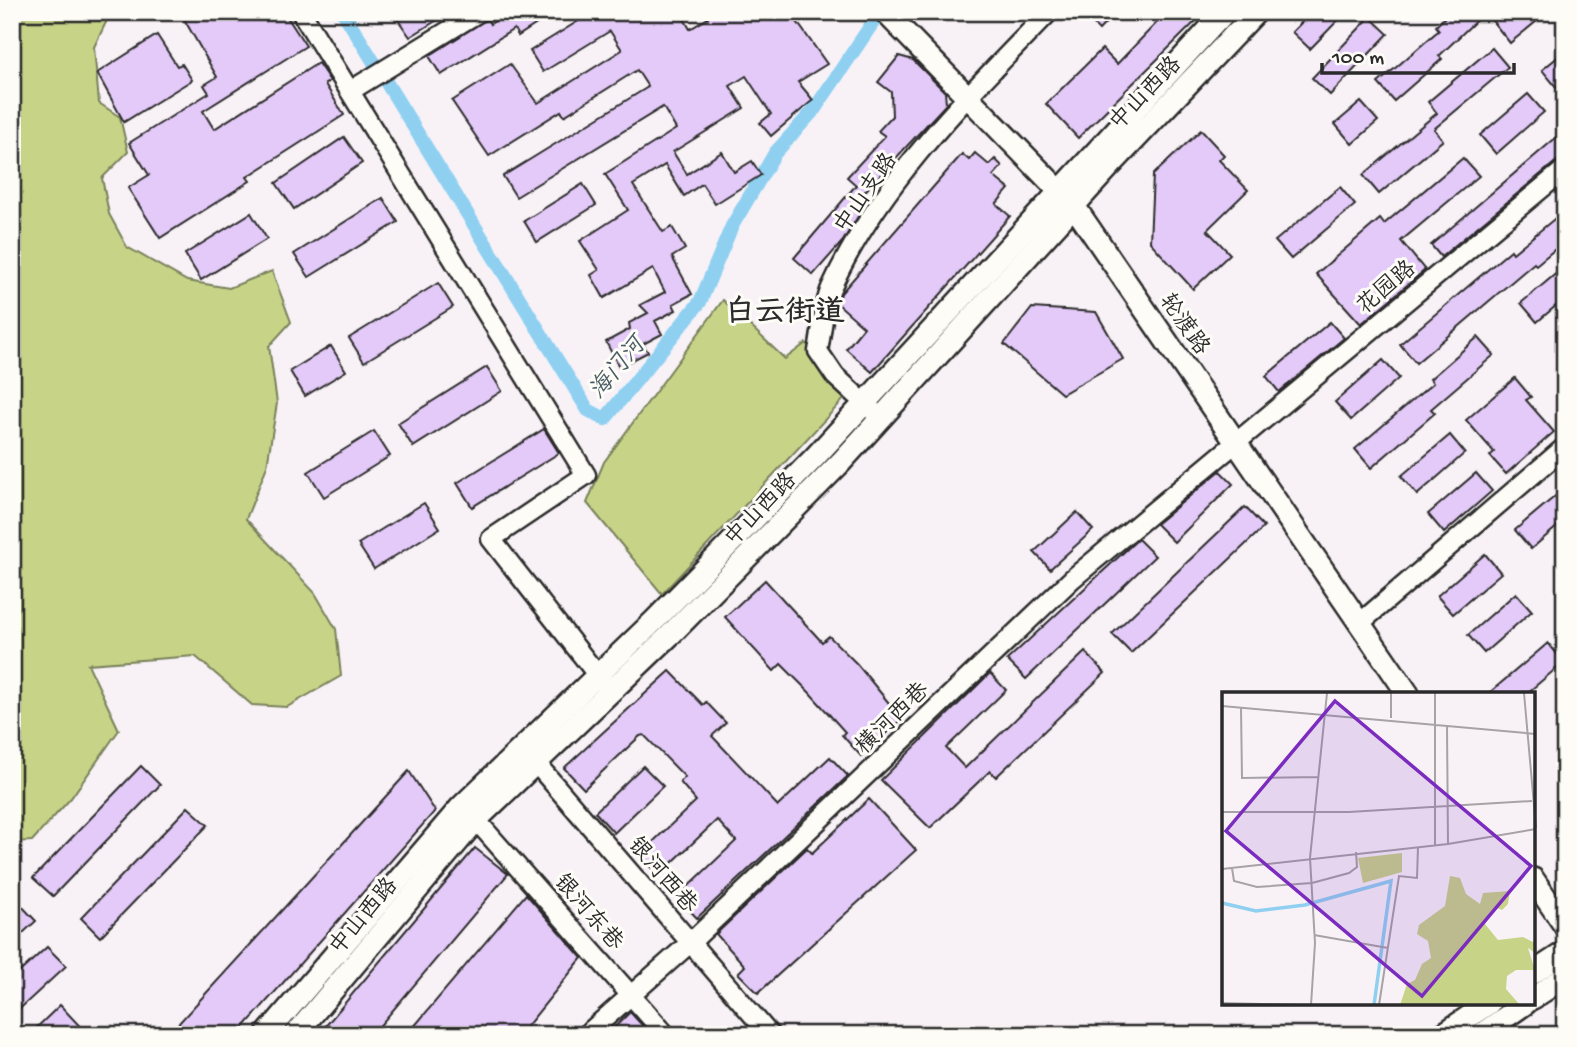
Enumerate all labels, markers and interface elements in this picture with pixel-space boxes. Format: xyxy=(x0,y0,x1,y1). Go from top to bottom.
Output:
scale bar xyxy=(1322,32,1514,76)
text: 100 m xyxy=(1331,47,1384,72)
street label: 中山西路 xyxy=(1104,51,1188,137)
street label: 中山支路 xyxy=(829,148,904,239)
street label: 花园路 xyxy=(1352,255,1422,321)
street label: 轮渡路 xyxy=(1152,288,1216,361)
district label: 白云街道 xyxy=(725,295,845,332)
water label: 海门河 xyxy=(584,329,656,406)
street label: 中山西路 xyxy=(719,467,803,553)
street label: 横河西巷 xyxy=(850,676,937,761)
inset map xyxy=(1222,692,1535,1005)
street label: 银河西巷 xyxy=(621,832,703,921)
street label: 银河东巷 xyxy=(547,869,629,958)
street label: 中山西路 xyxy=(324,873,405,961)

